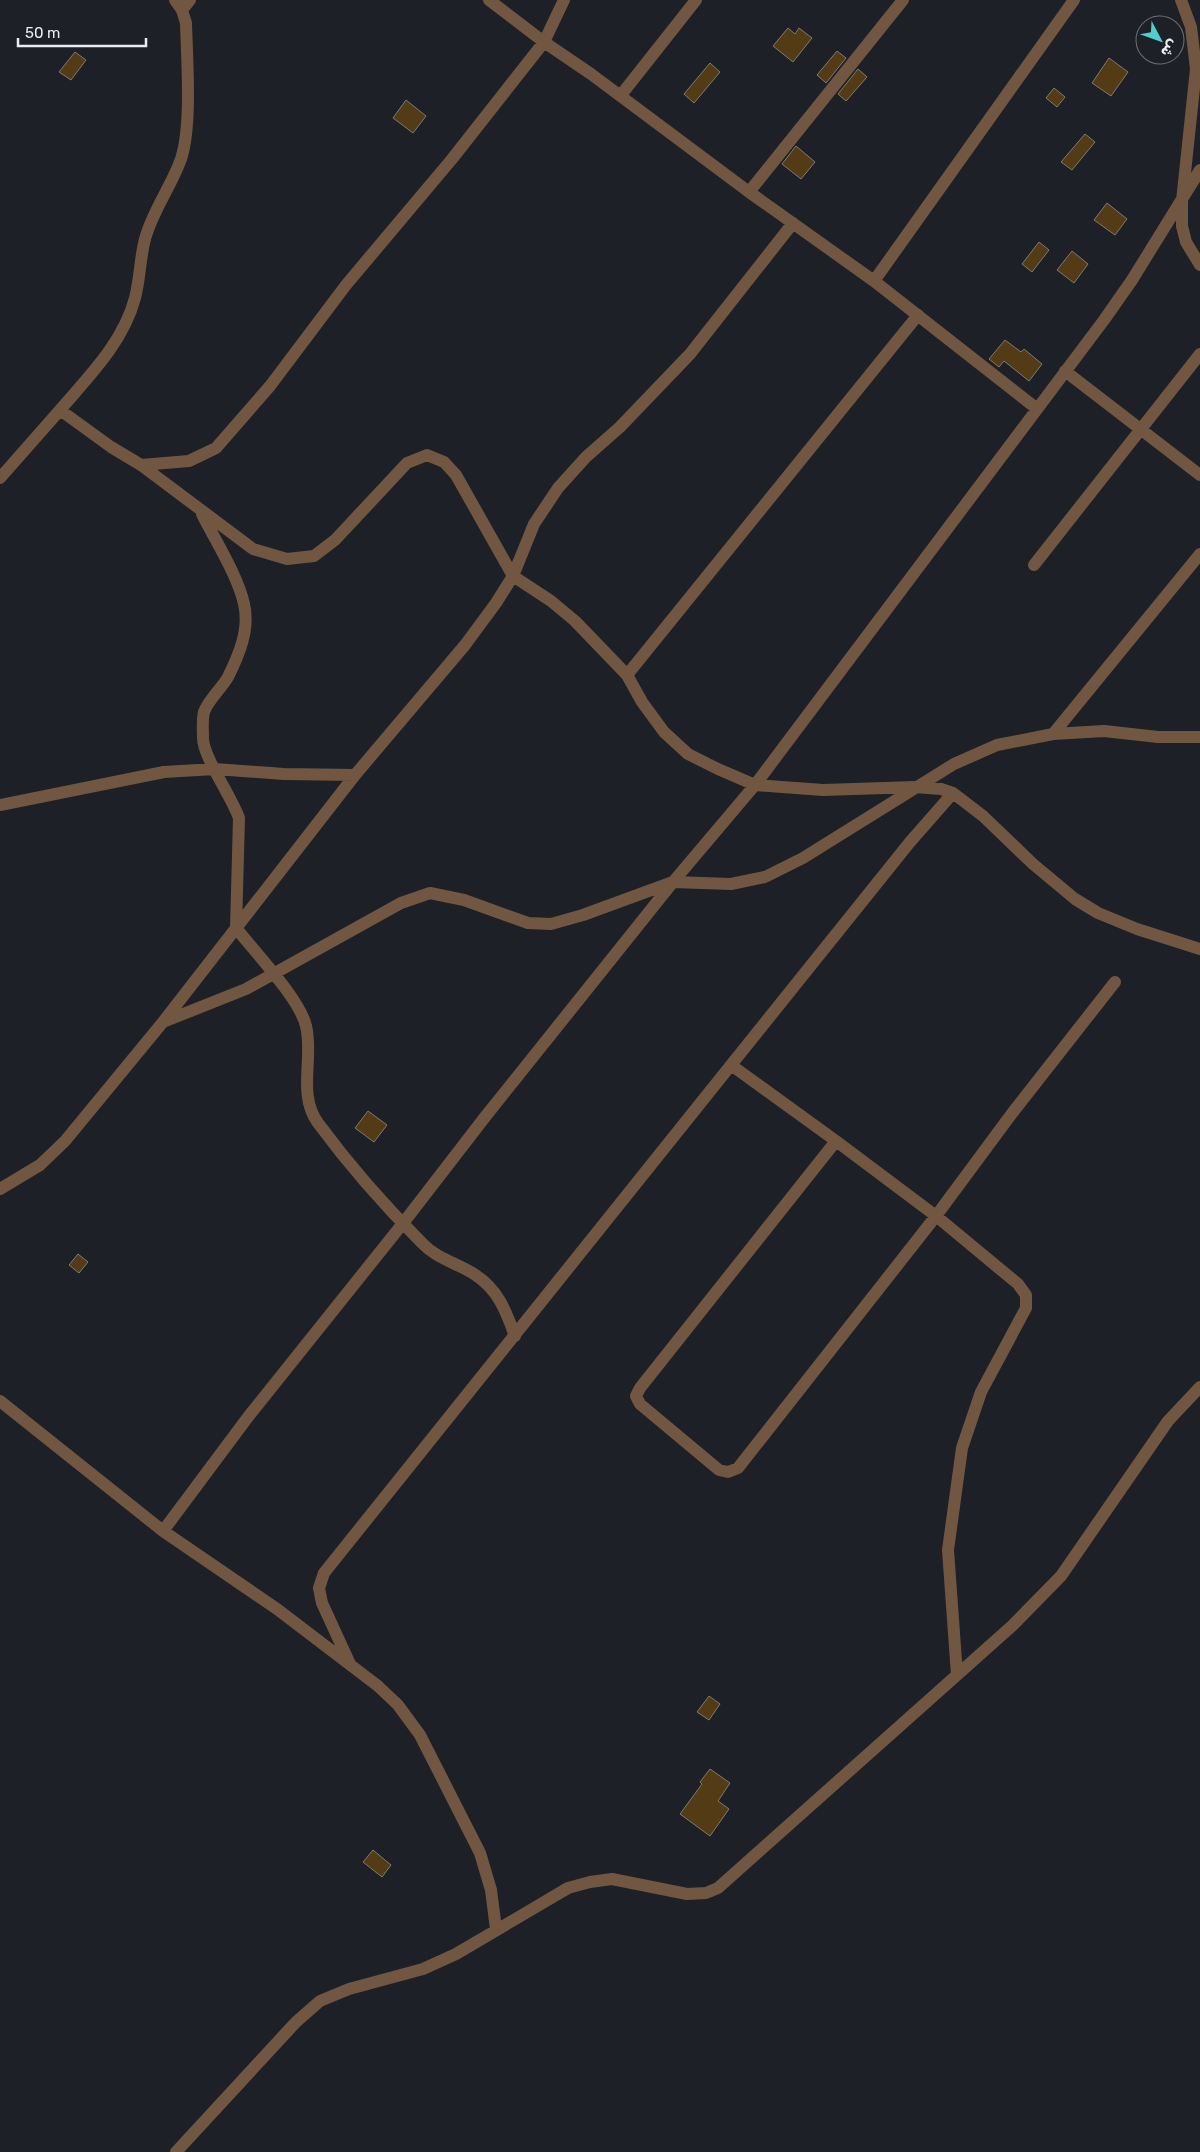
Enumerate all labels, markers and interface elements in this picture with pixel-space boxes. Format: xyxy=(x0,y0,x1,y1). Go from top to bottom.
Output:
scale bar xyxy=(18,15,145,47)
north arrow xyxy=(1135,15,1185,65)
text: 50 m xyxy=(25,24,60,42)
text: ش xyxy=(1157,36,1182,61)

